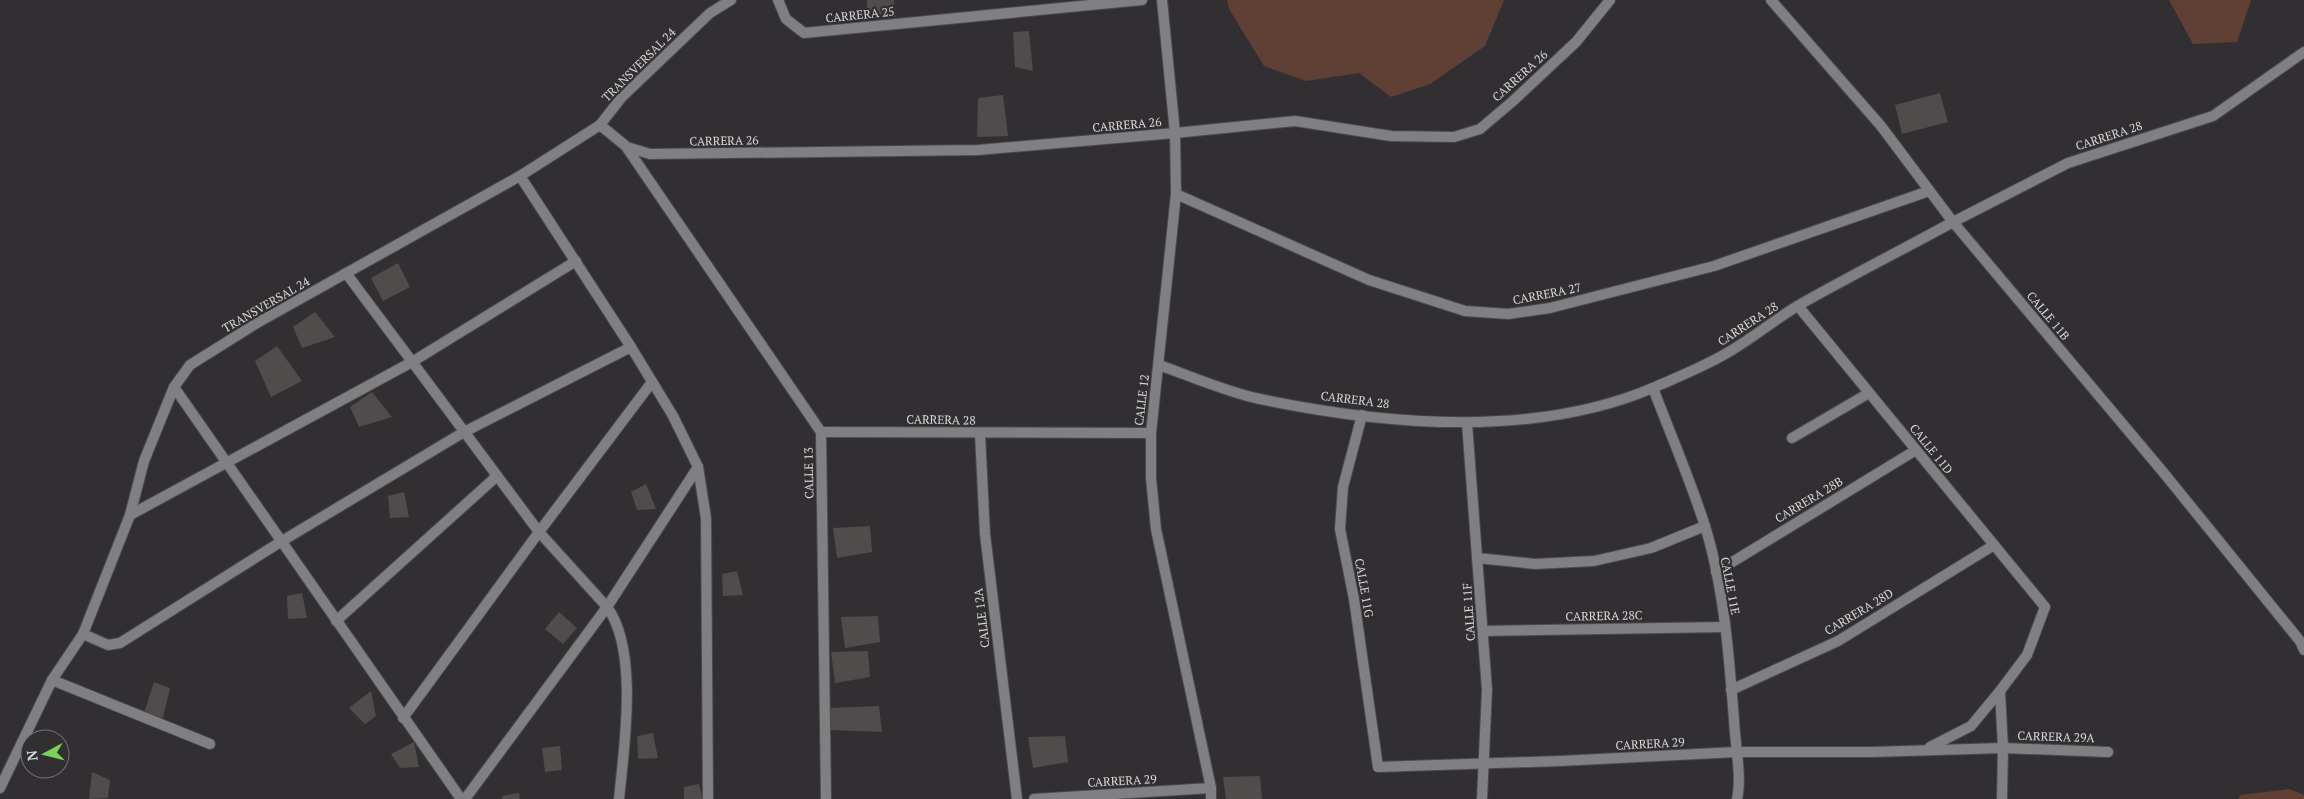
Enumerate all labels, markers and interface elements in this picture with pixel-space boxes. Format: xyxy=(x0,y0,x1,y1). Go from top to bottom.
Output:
street label: CARRERA 25 xyxy=(825,3,895,26)
street label: TRANSVERSAL 24 xyxy=(599,24,679,105)
street label: CARRERA 26 xyxy=(1489,46,1551,104)
street label: CARRERA 26 xyxy=(1092,114,1163,135)
street label: CARRERA 28 xyxy=(2074,118,2144,153)
street label: CARRERA 26 xyxy=(689,132,759,149)
street label: TRANSVERSAL 24 xyxy=(219,273,313,336)
street label: CARRERA 27 xyxy=(1511,280,1582,307)
street label: CALLE 11B xyxy=(2024,288,2073,343)
street label: CARRERA 28 xyxy=(1715,298,1781,349)
street label: CALLE 12 xyxy=(1131,373,1152,426)
street label: CARRERA 28 xyxy=(1320,388,1390,411)
street label: CARRERA 28 xyxy=(906,411,976,428)
street label: CALLE 11D xyxy=(1907,421,1956,477)
street label: CALLE 13 xyxy=(801,447,816,499)
street label: CARRERA 28B xyxy=(1772,473,1845,526)
street label: CALLE 11E xyxy=(1718,556,1743,616)
street label: CALLE 11G xyxy=(1352,557,1377,619)
street label: CALLE 11F xyxy=(1459,583,1478,642)
street label: CARRERA 28D xyxy=(1822,585,1896,638)
street label: CALLE 12A xyxy=(970,587,993,649)
street label: CARRERA 28C xyxy=(1565,607,1643,624)
street label: CARRERA 29A xyxy=(2017,728,2096,745)
north arrow xyxy=(20,729,70,779)
street label: CARRERA 29 xyxy=(1615,734,1685,753)
text: N xyxy=(21,749,42,762)
street label: CARRERA 29 xyxy=(1087,771,1157,790)

